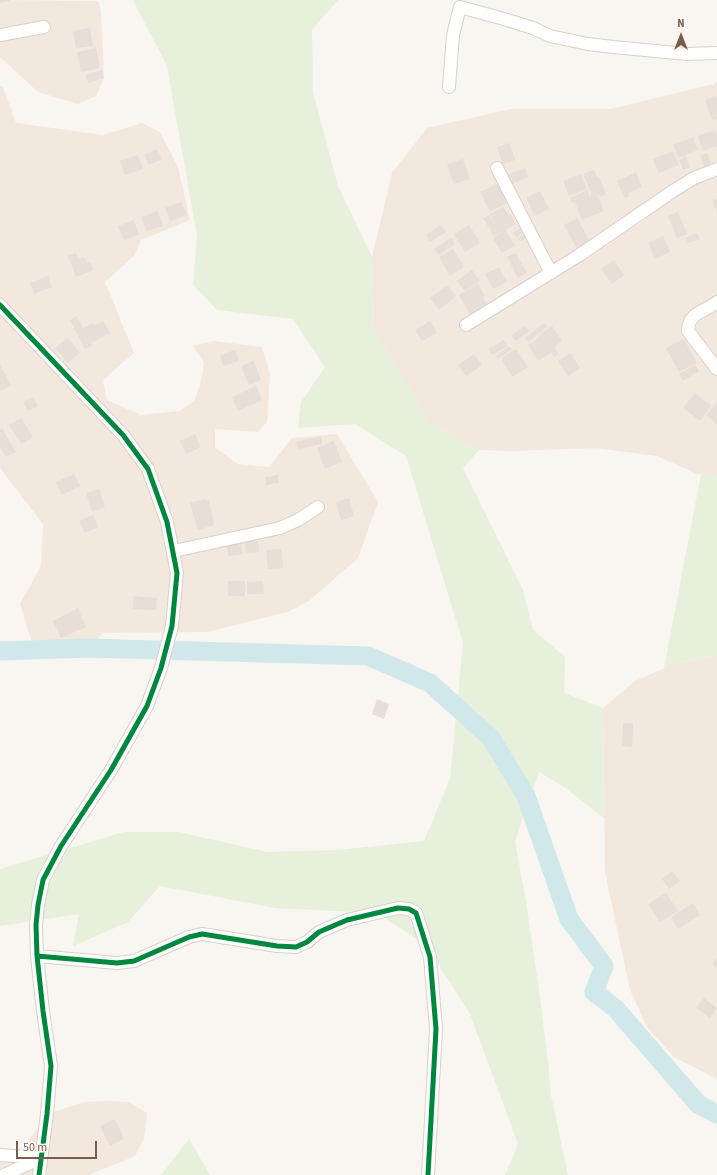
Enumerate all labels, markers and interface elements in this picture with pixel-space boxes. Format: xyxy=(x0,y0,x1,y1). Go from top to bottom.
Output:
north arrow xyxy=(661,16,701,56)
text: N xyxy=(677,16,685,31)
scale bar xyxy=(18,1133,99,1159)
text: 50 m xyxy=(23,1139,47,1156)

